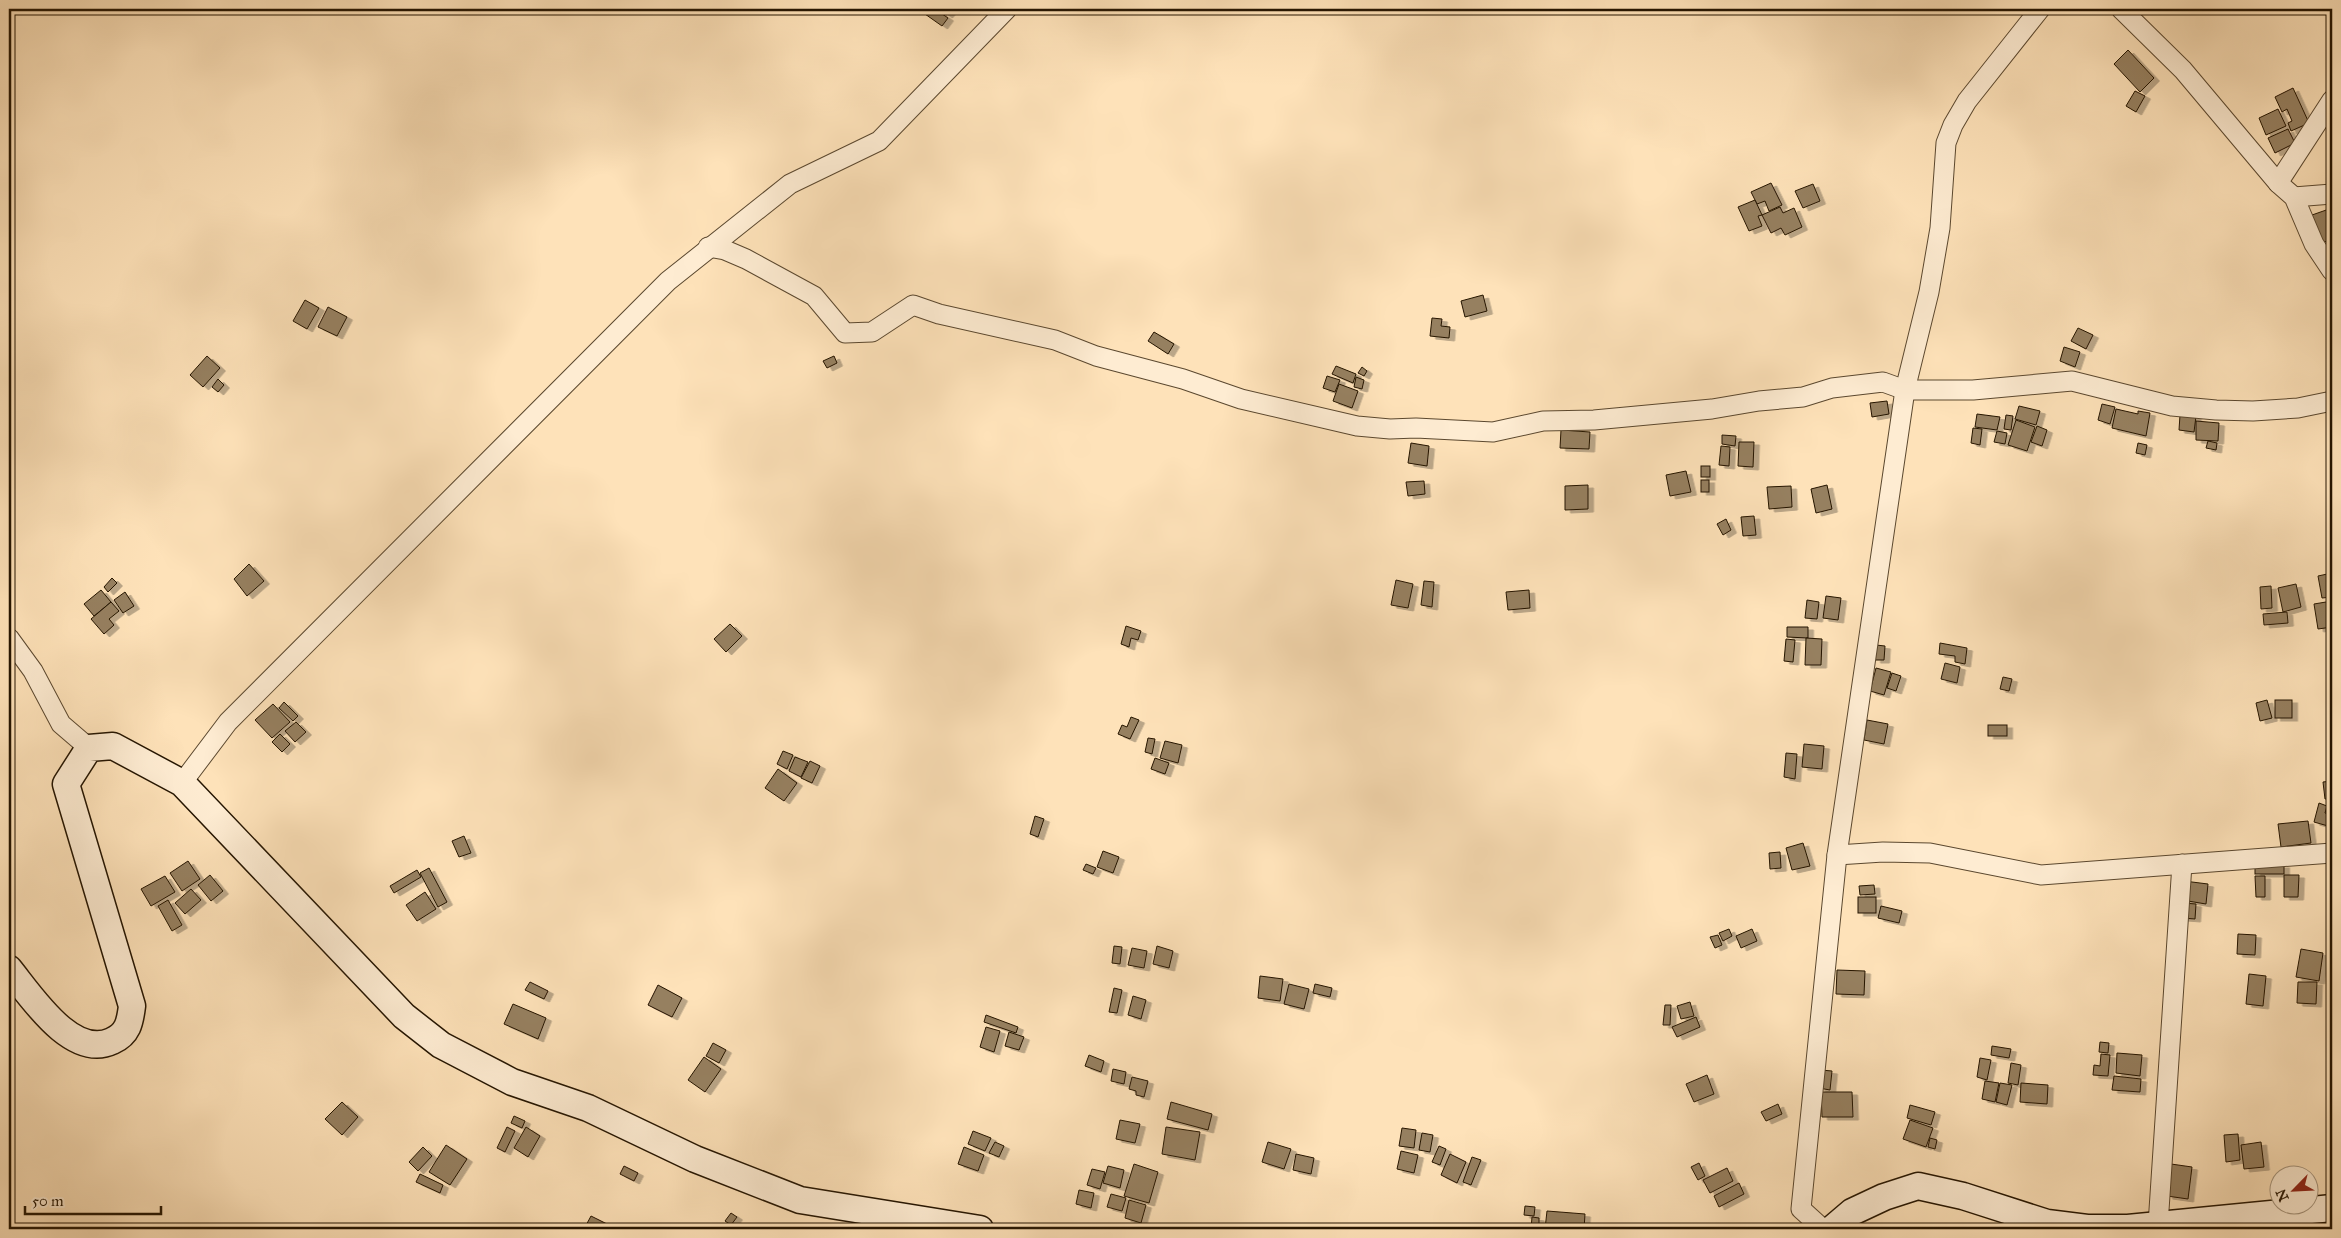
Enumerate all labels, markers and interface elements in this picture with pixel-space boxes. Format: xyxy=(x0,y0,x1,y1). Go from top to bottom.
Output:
north arrow xyxy=(2268,1166,2318,1216)
scale bar xyxy=(25,1183,161,1215)
text: N xyxy=(2272,1186,2293,1204)
text: 50 m xyxy=(32,1192,64,1210)

